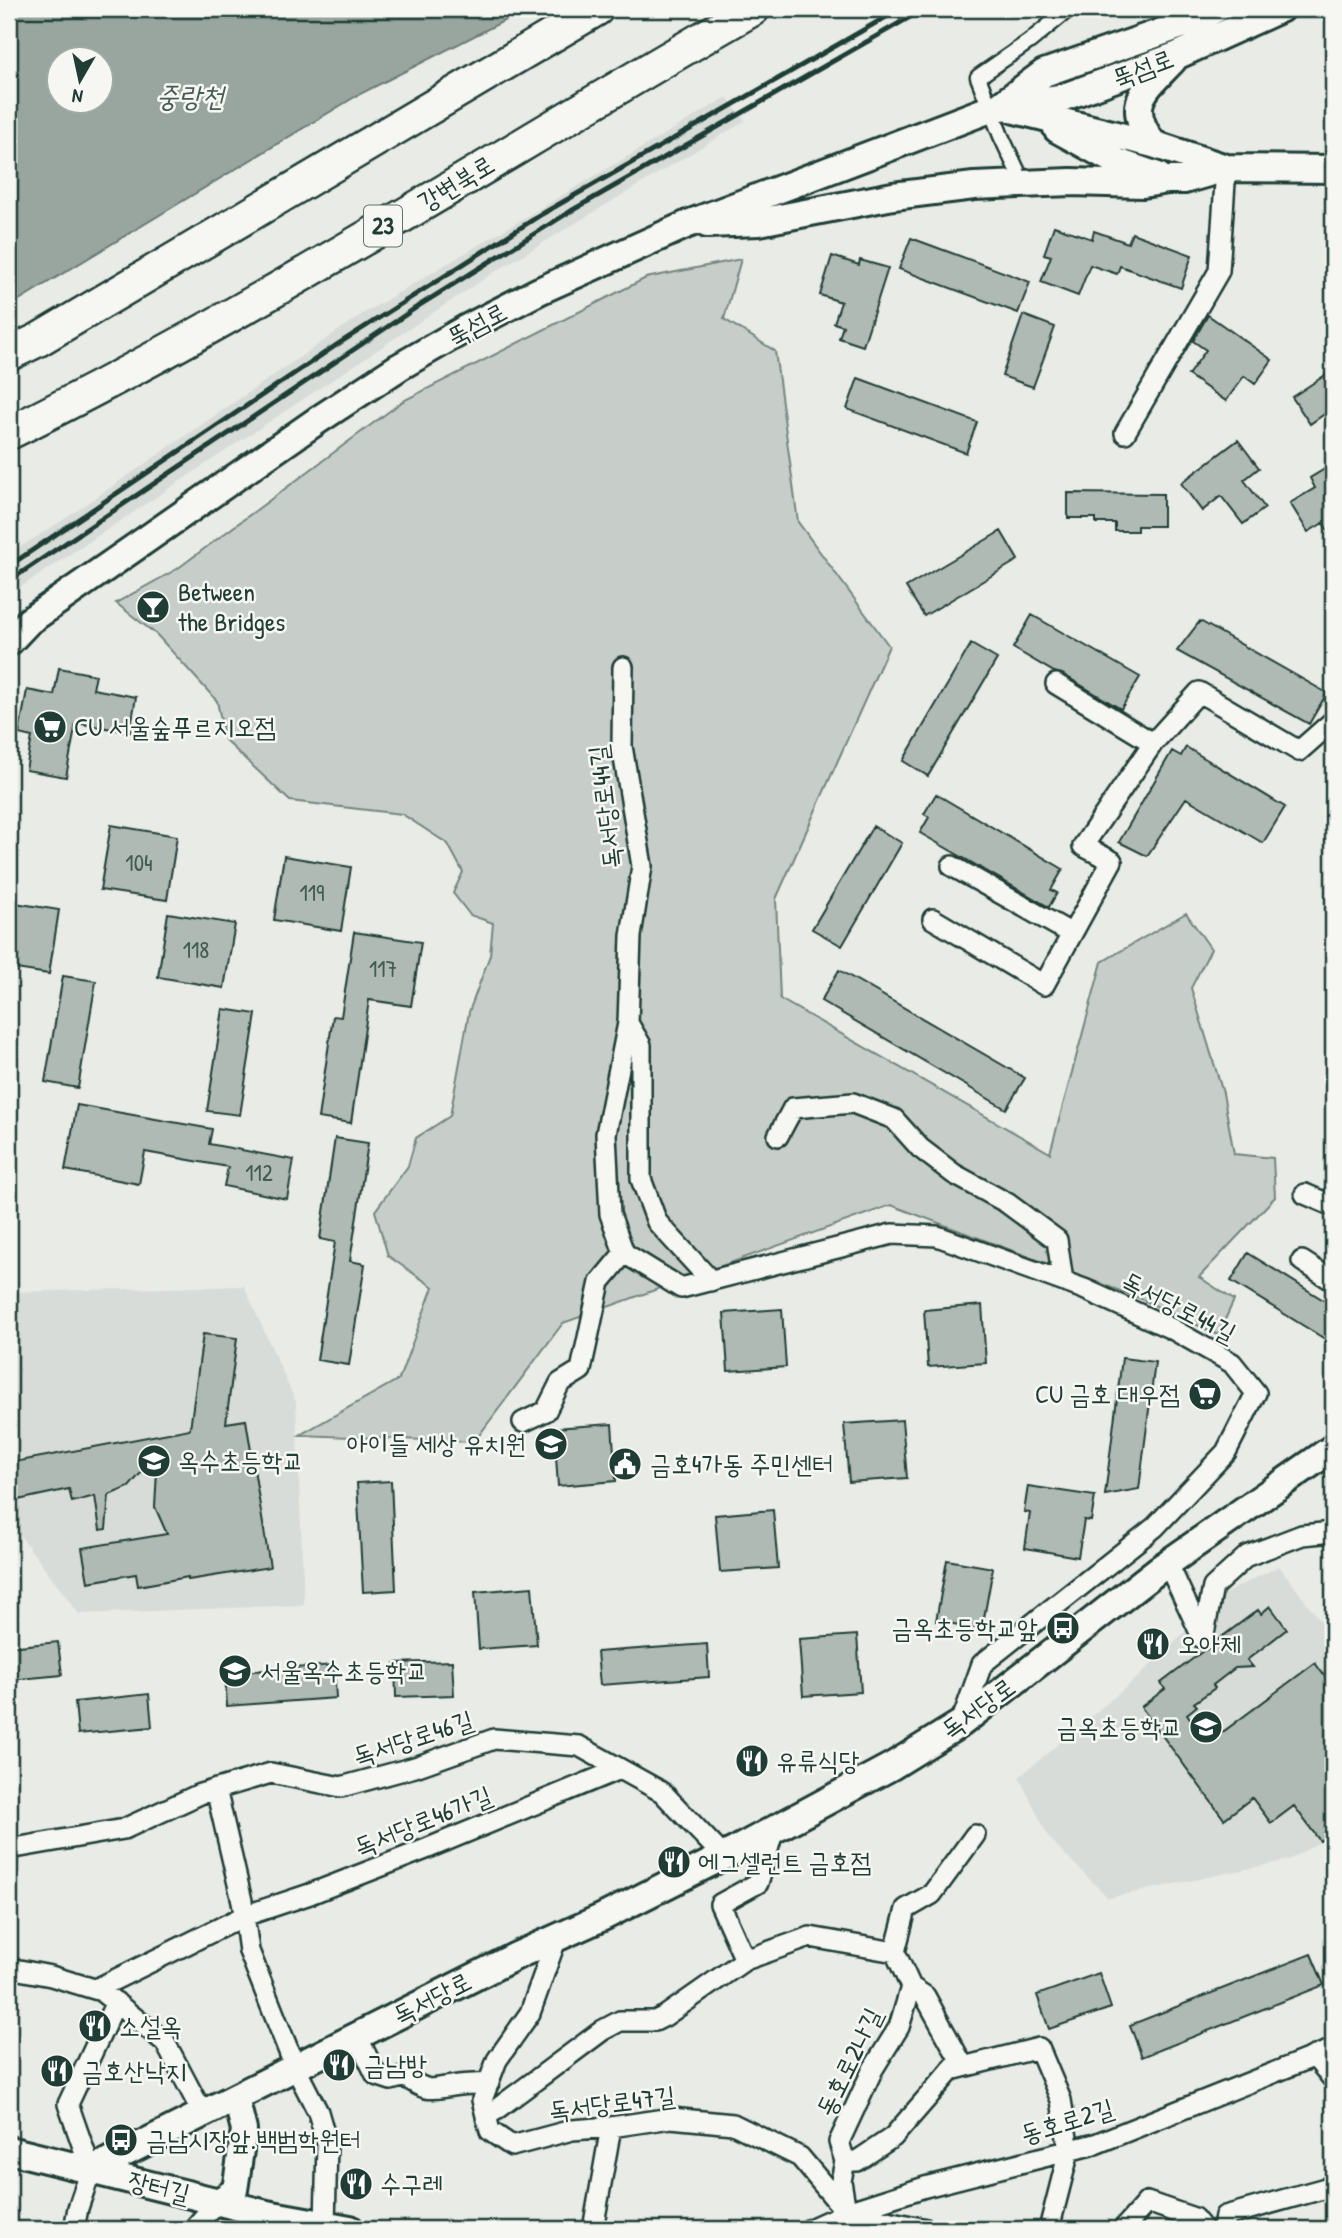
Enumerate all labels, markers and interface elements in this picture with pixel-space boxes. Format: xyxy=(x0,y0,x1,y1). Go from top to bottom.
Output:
street label: 뚝섬로 xyxy=(1107,40,1178,95)
north arrow xyxy=(46,46,116,116)
water label: 중랑천 xyxy=(156,77,226,115)
text: N xyxy=(70,83,84,110)
street label: 강변북로 xyxy=(411,146,501,219)
road number: 23 xyxy=(364,206,402,246)
street label: 뚝섬로 xyxy=(441,293,513,354)
place label: Between the Bridges xyxy=(178,574,285,639)
bar icon: Between the Bridges xyxy=(134,588,172,626)
supermarket icon: CU 서울숲푸르지오점 xyxy=(31,708,69,746)
place label: CU 서울숲푸르지오점 xyxy=(74,709,276,744)
street label: 독서당로44길 xyxy=(580,743,629,871)
house number: 104 xyxy=(125,847,153,878)
house number: 119 xyxy=(299,877,325,908)
house number: 118 xyxy=(183,934,209,965)
house number: 117 xyxy=(369,953,397,984)
house number: 112 xyxy=(245,1157,273,1188)
street label: 독서당로44길 xyxy=(1116,1263,1243,1350)
supermarket icon: CU 금호 대우점 xyxy=(1186,1375,1224,1413)
place label: CU 금호 대우점 xyxy=(1035,1376,1180,1411)
school or university icon: 아이들 세상 유치원 xyxy=(532,1425,570,1463)
place label: 아이들 세상 유치원 xyxy=(347,1426,526,1461)
school or university icon: 옥수초등학교 xyxy=(135,1442,173,1480)
place label: 옥수초등학교 xyxy=(178,1443,304,1478)
public building icon: 금호4가동 주민센터 xyxy=(606,1445,644,1483)
place label: 금호4가동 주민센터 xyxy=(650,1446,833,1481)
bus stop icon: 금옥초등학교앞 xyxy=(1044,1609,1082,1647)
place label: 금옥초등학교앞 xyxy=(892,1610,1038,1645)
restaurant icon: 오아제 xyxy=(1134,1625,1172,1663)
place label: 오아제 xyxy=(1178,1626,1241,1661)
school or university icon: 서울옥수초등학교 xyxy=(216,1652,254,1690)
place label: 서울옥수초등학교 xyxy=(260,1653,427,1688)
street label: 독서당로 xyxy=(934,1669,1022,1746)
street label: 독서당로46길 xyxy=(348,1702,478,1773)
school or university icon: 금옥초등학교 xyxy=(1187,1708,1225,1746)
place label: 금옥초등학교 xyxy=(1056,1709,1182,1744)
restaurant icon: 유류식당 xyxy=(733,1742,771,1780)
place label: 유류식당 xyxy=(776,1743,860,1778)
street label: 독서당로46가길 xyxy=(349,1777,497,1864)
restaurant icon: 에그셀런트 금호점 xyxy=(655,1843,693,1881)
place label: 에그셀런트 금호점 xyxy=(698,1844,871,1879)
street label: 독서당로 xyxy=(387,1963,477,2032)
street label: 동호로2나길 xyxy=(807,2002,890,2122)
restaurant icon: 소설옥 xyxy=(76,2007,114,2045)
place label: 소설옥 xyxy=(119,2008,182,2043)
restaurant icon: 금남방 xyxy=(320,2046,358,2084)
place label: 금남방 xyxy=(364,2047,427,2082)
restaurant icon: 금호산낙지 xyxy=(38,2052,76,2090)
place label: 금호산낙지 xyxy=(82,2053,187,2088)
street label: 독서당로47길 xyxy=(547,2077,677,2128)
street label: 동호로2길 xyxy=(1016,2090,1118,2151)
bus stop icon: 금남시장앞.백범학원터 xyxy=(102,2121,140,2159)
place label: 금남시장앞.백범학원터 xyxy=(146,2122,361,2157)
street label: 장터길 xyxy=(124,2162,194,2211)
restaurant icon: 수구레 xyxy=(337,2165,375,2203)
place label: 수구레 xyxy=(380,2166,443,2201)

